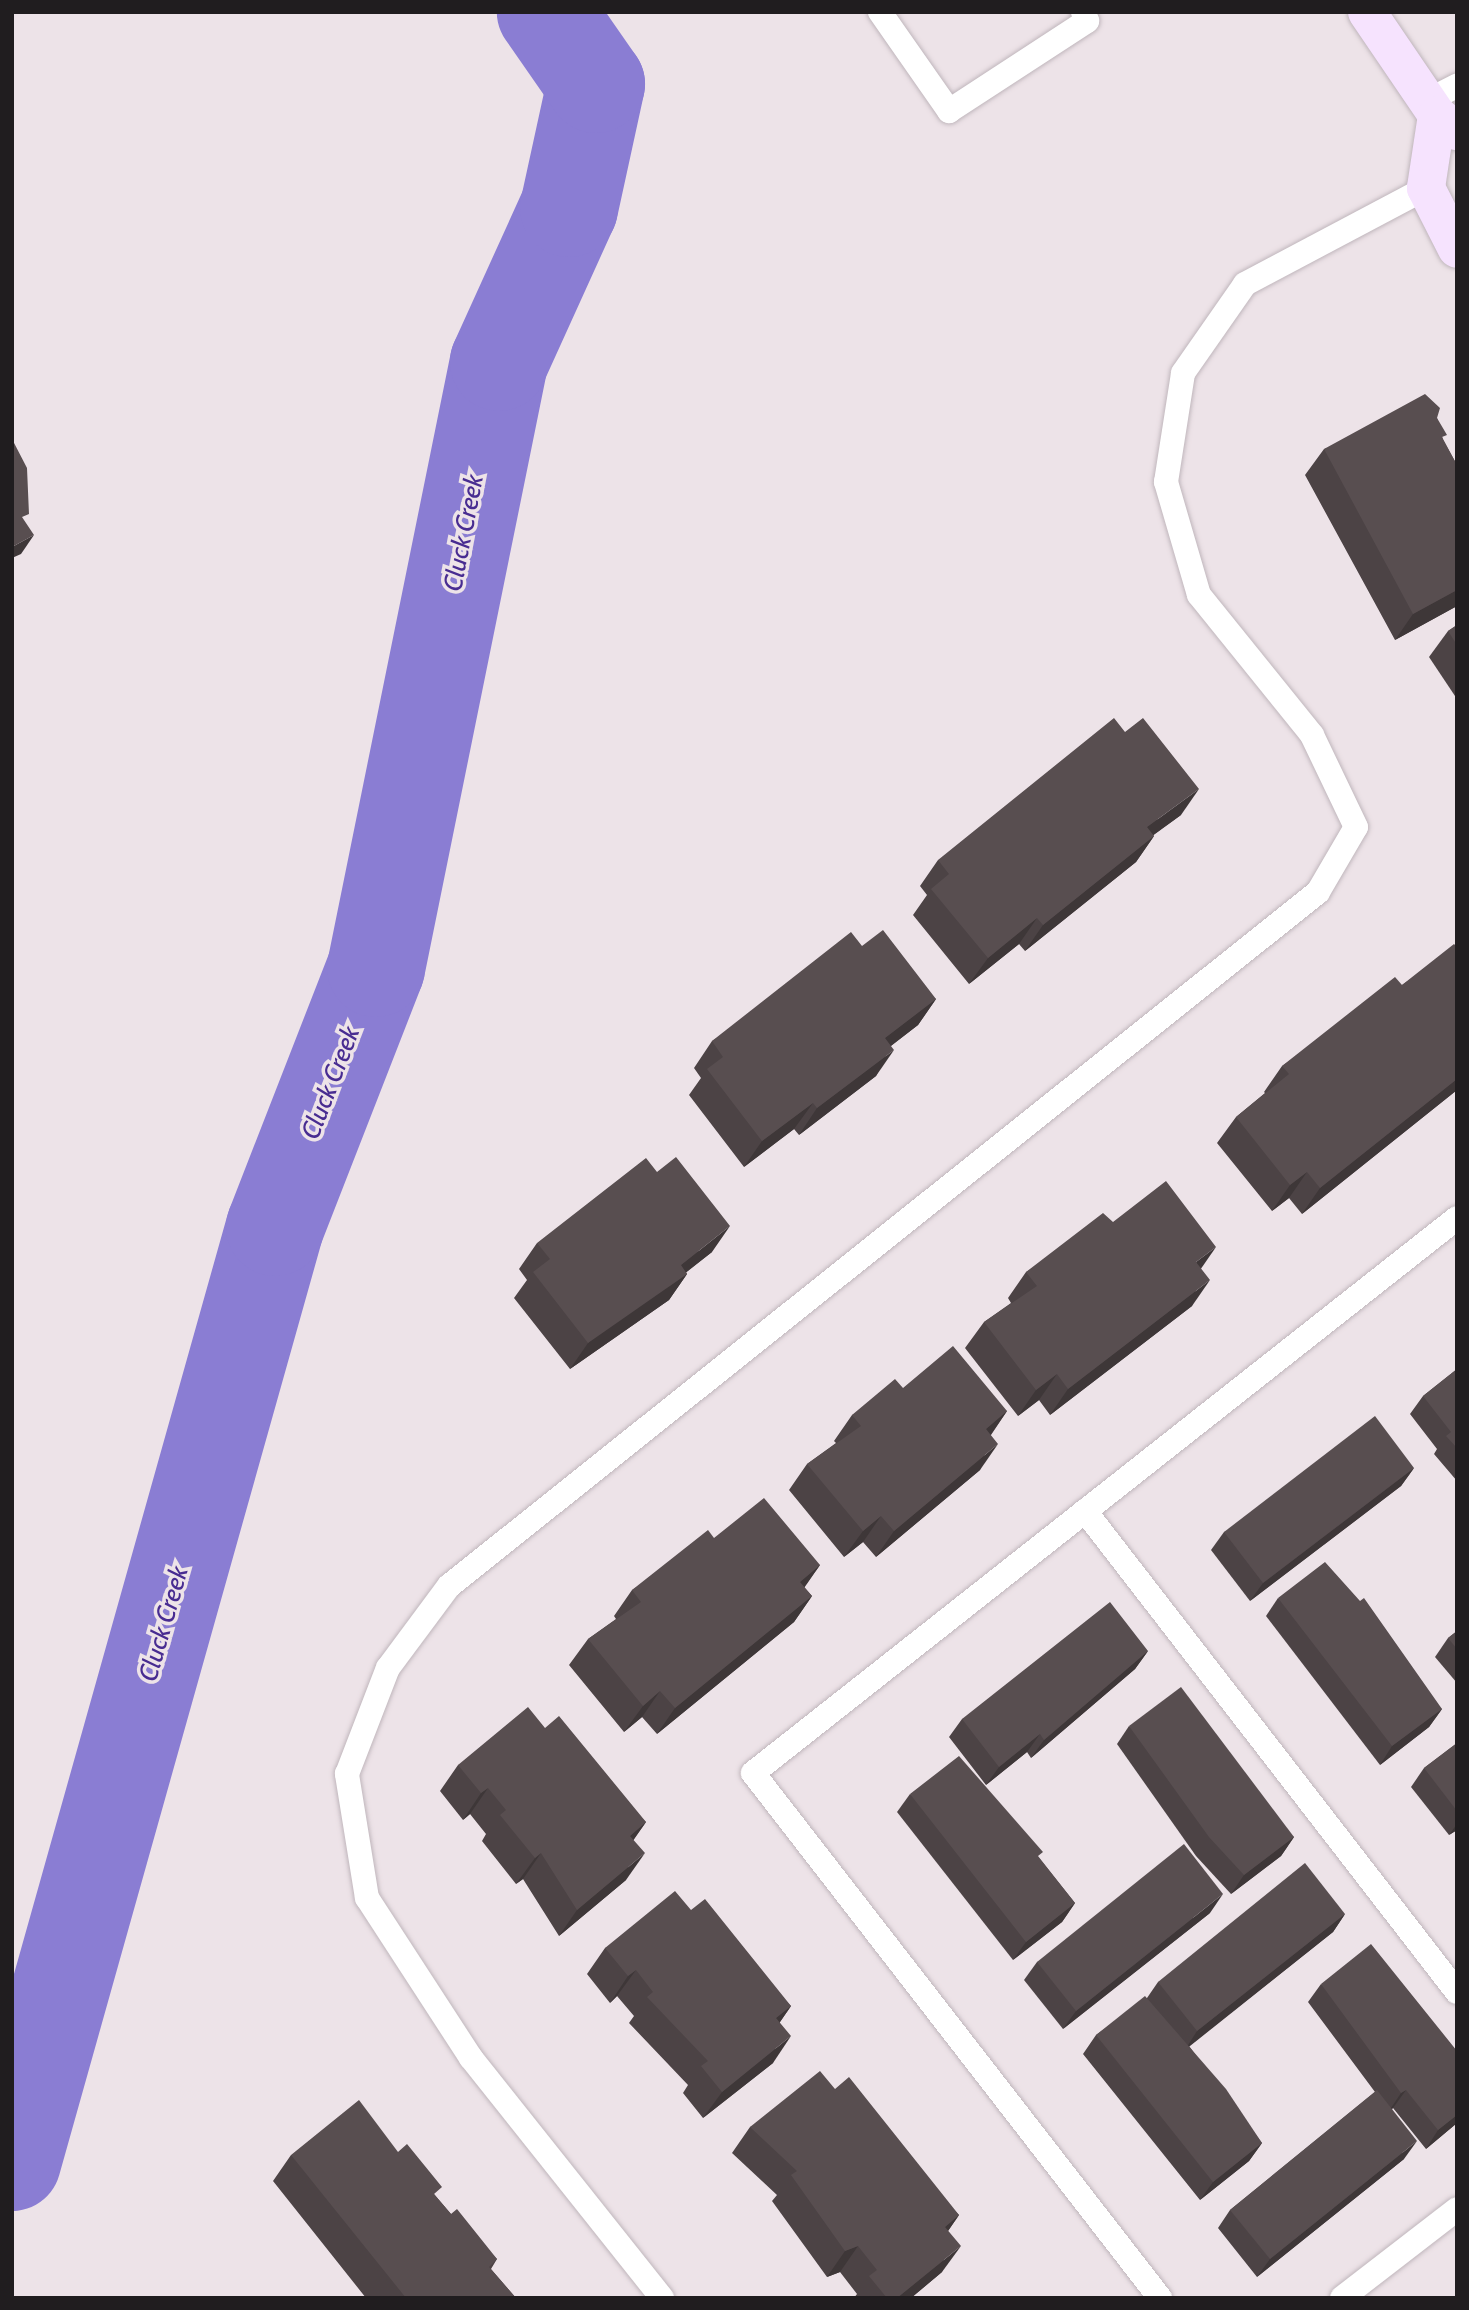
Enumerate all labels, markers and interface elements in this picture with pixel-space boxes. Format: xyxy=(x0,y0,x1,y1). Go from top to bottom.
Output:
water label: Cluck Creek xyxy=(437,472,491,594)
water label: Cluck Creek xyxy=(295,1022,367,1144)
water label: Cluck Creek xyxy=(133,1563,195,1685)

